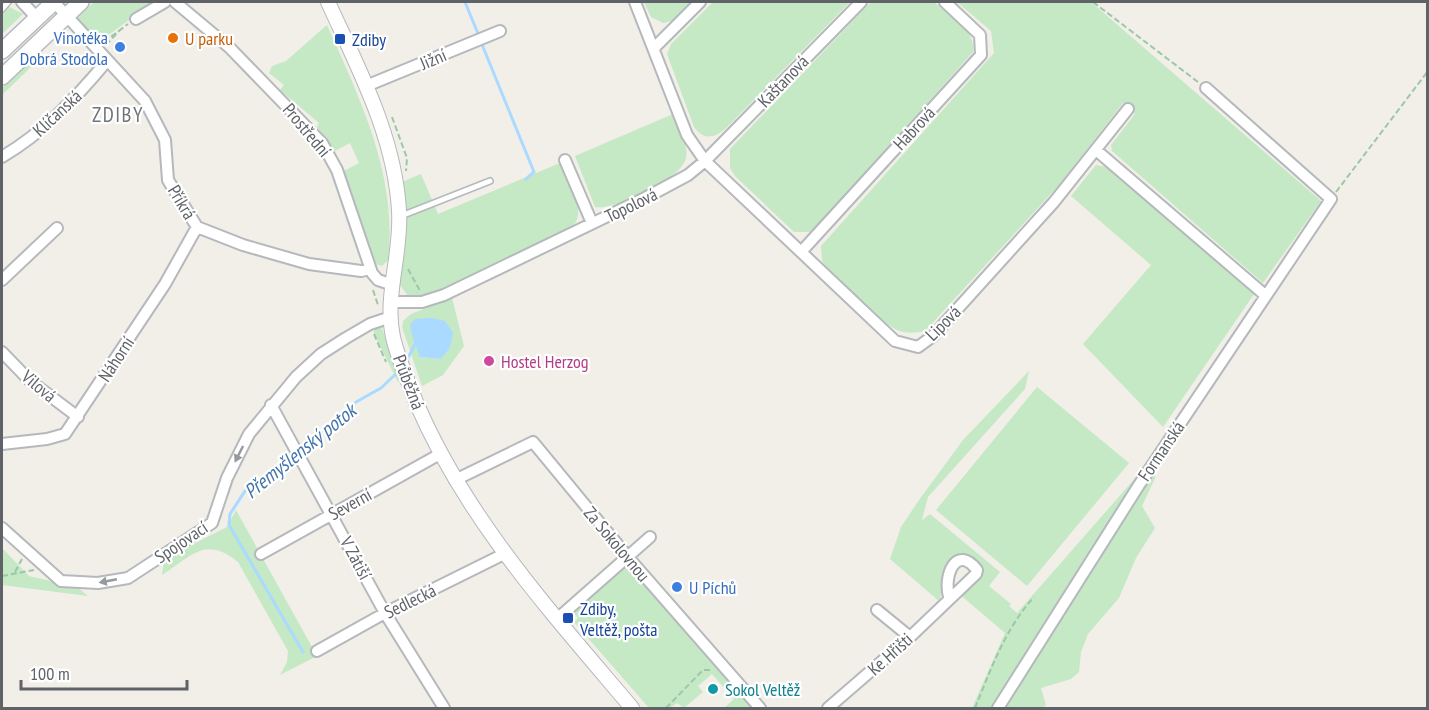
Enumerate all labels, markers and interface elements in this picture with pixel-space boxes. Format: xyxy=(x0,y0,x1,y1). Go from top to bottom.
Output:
place label: Vinotéka Dobrá Stodola xyxy=(20,26,108,70)
place label: U parku xyxy=(185,27,233,50)
place label: Zdiby xyxy=(352,28,386,51)
marker: U parku xyxy=(166,31,180,45)
marker: Zdiby xyxy=(333,32,347,46)
marker: Vinotéka Dobrá Stodola xyxy=(113,40,127,54)
street label: Jižní xyxy=(415,43,450,75)
street label: Kaštanová xyxy=(753,50,813,112)
street label: Klíčanská xyxy=(28,85,86,141)
street label: Prostřední xyxy=(278,98,336,162)
district label: ZDIBY xyxy=(92,101,144,128)
street label: Habrová xyxy=(888,101,940,155)
street label: Příkrá xyxy=(163,181,201,223)
street label: Topolová xyxy=(601,182,661,228)
street label: Lipová xyxy=(920,300,966,346)
street label: Náhorní xyxy=(93,332,139,386)
place label: Hostel Herzog xyxy=(501,350,589,373)
street label: Průběžná xyxy=(388,351,430,413)
marker: Hostel Herzog xyxy=(482,354,496,368)
street label: Vilová xyxy=(16,364,61,407)
water label: Přemyšlenský potok xyxy=(239,397,363,504)
street label: Formanská xyxy=(1133,417,1189,485)
one-way arrow xyxy=(234,445,244,462)
street label: Severní xyxy=(324,483,376,525)
street label: Za Sokolovnou xyxy=(579,502,655,586)
street label: Spojovací xyxy=(150,516,212,568)
street label: V Zátiší xyxy=(335,532,377,584)
place label: U Píchů xyxy=(689,576,736,599)
one-way arrow xyxy=(99,577,118,586)
street label: Sedlecká xyxy=(380,579,440,623)
marker: U Píchů xyxy=(670,580,684,594)
place label: Zdiby, Veltěž, pošta xyxy=(579,597,657,641)
marker: Zdiby, Veltěž, pošta xyxy=(561,611,575,625)
street label: Ke Hřišti xyxy=(863,628,917,680)
scale bar xyxy=(21,653,188,691)
text: 100 m xyxy=(30,662,70,685)
place label: Sokol Veltěž xyxy=(725,678,800,701)
marker: Sokol Veltěž xyxy=(706,682,720,696)

